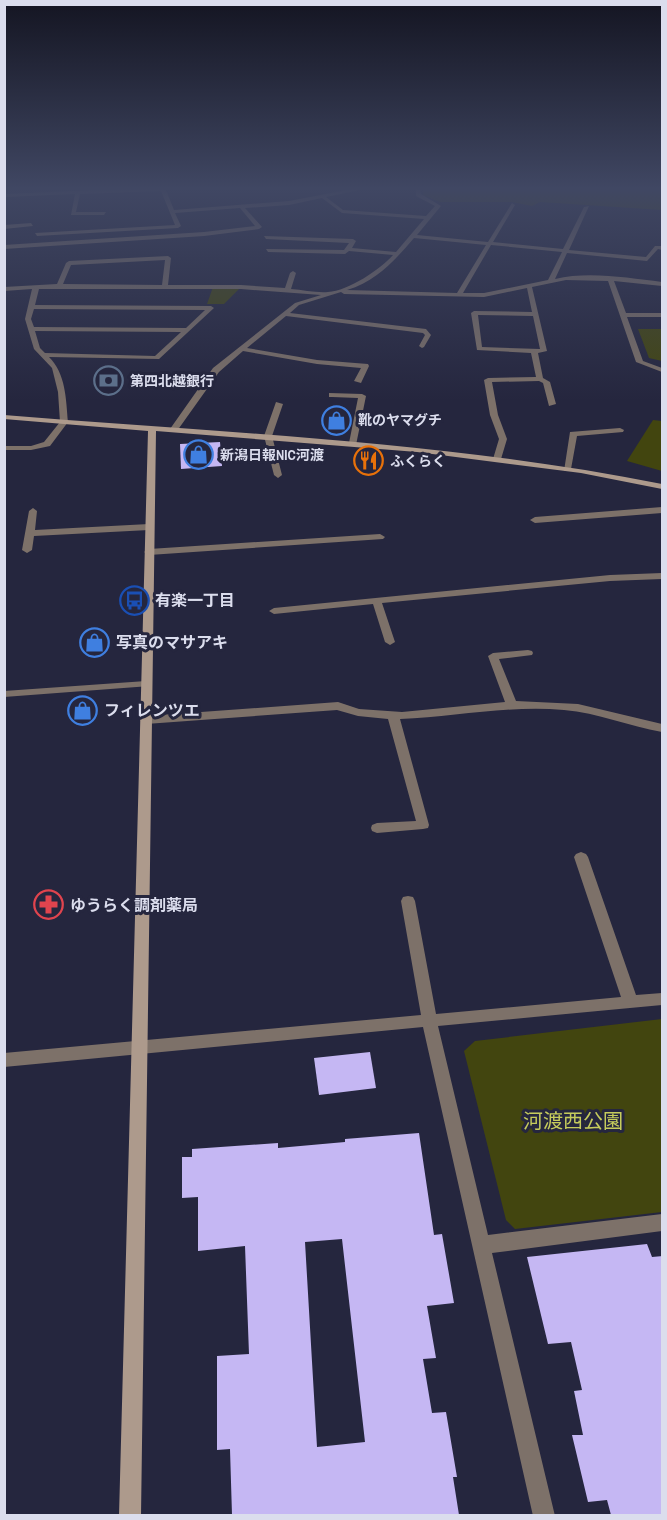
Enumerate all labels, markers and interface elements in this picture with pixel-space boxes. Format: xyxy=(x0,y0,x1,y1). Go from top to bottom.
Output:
bank icon: 第四北越銀行 xyxy=(93,365,125,397)
place label: 第四北越銀行 xyxy=(130,372,214,390)
shop icon: 靴のヤマグチ xyxy=(321,404,353,436)
place label: 靴のヤマグチ xyxy=(358,411,442,429)
shop icon: 新潟日報NIC河渡 xyxy=(183,439,215,471)
restaurant icon: ふくらく xyxy=(353,445,385,477)
place label: 新潟日報NIC河渡 xyxy=(220,446,325,464)
place label: ふくらく xyxy=(390,452,446,470)
bus stop icon: 有楽一丁目 xyxy=(118,584,150,616)
place label: 有楽一丁目 xyxy=(155,589,235,611)
shop icon: 写真のマサアキ xyxy=(79,626,111,658)
place label: 写真のマサアキ xyxy=(116,631,228,653)
shop icon: フィレンツエ xyxy=(67,694,99,726)
place label: フィレンツエ xyxy=(104,699,200,721)
pharmacy icon: ゆうらく調剤薬局 xyxy=(33,889,65,921)
place label: ゆうらく調剤薬局 xyxy=(70,894,198,916)
park label: 河渡西公園 xyxy=(523,1107,623,1134)

